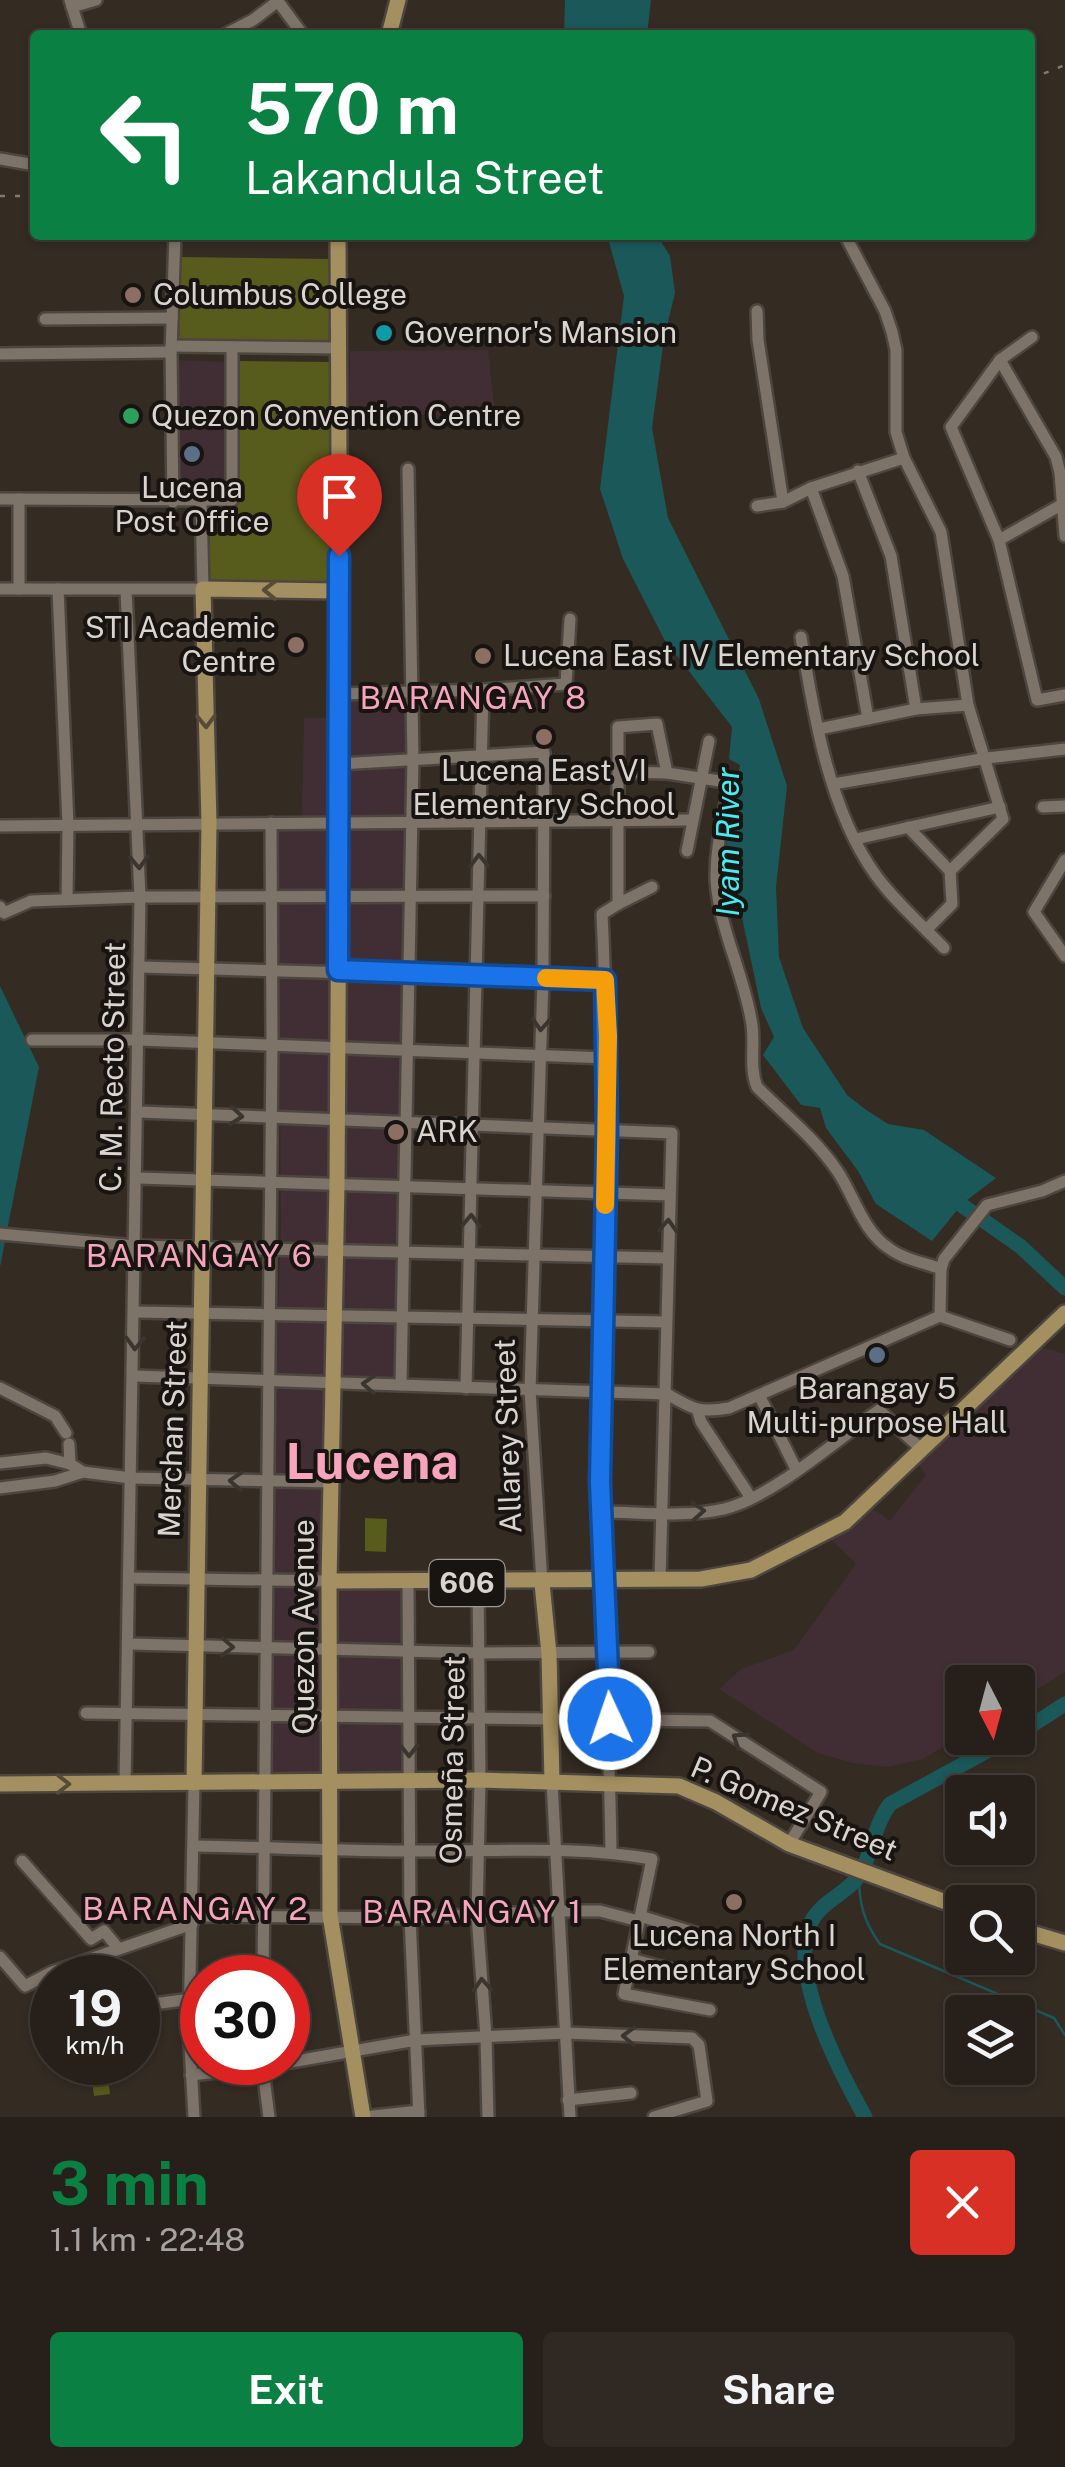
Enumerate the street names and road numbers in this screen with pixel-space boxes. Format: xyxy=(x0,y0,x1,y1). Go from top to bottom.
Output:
street label: C. M. Recto Street xyxy=(92,942,132,1192)
street label: Merchan Street xyxy=(150,1320,194,1538)
street label: Allarey Street xyxy=(486,1338,528,1534)
street label: Quezon Avenue xyxy=(285,1519,321,1735)
road number: 606 xyxy=(430,1560,504,1606)
street label: Osmeña Street xyxy=(432,1655,472,1865)
street label: P. Gomez Street xyxy=(686,1748,903,1868)

